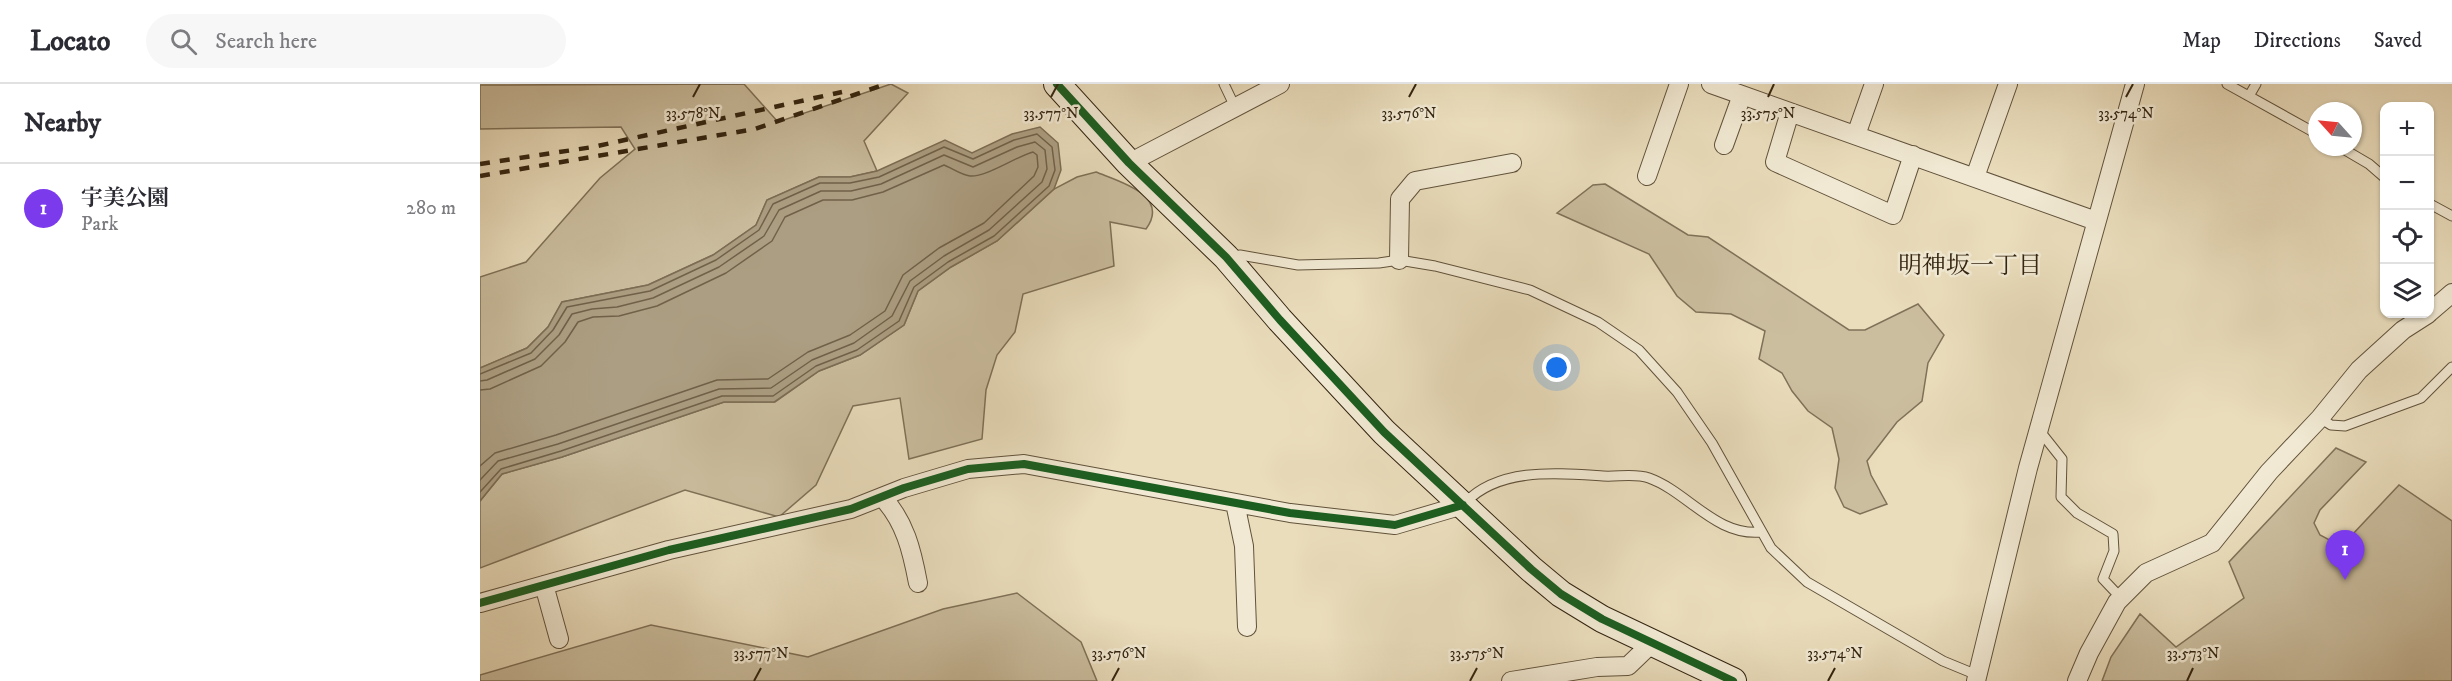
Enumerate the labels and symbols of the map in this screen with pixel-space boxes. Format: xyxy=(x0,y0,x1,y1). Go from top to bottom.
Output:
north arrow xyxy=(2308,102,2362,156)
text: 33.578°N xyxy=(666,104,720,123)
text: 33.577°N xyxy=(1024,104,1078,123)
text: 33.576°N xyxy=(1382,104,1436,123)
text: 33.575°N xyxy=(1741,104,1795,123)
text: 33.574°N xyxy=(2098,104,2154,123)
district label: 明神坂一丁目 xyxy=(1898,251,2042,281)
your location xyxy=(1542,353,1571,382)
pin: 1 xyxy=(2326,530,2364,580)
text: 33.577°N xyxy=(734,644,788,663)
text: 33.576°N xyxy=(1092,644,1146,663)
text: 33.575°N xyxy=(1450,644,1504,663)
text: 33.574°N xyxy=(1807,644,1863,663)
text: 33.573°N xyxy=(2167,644,2219,663)

